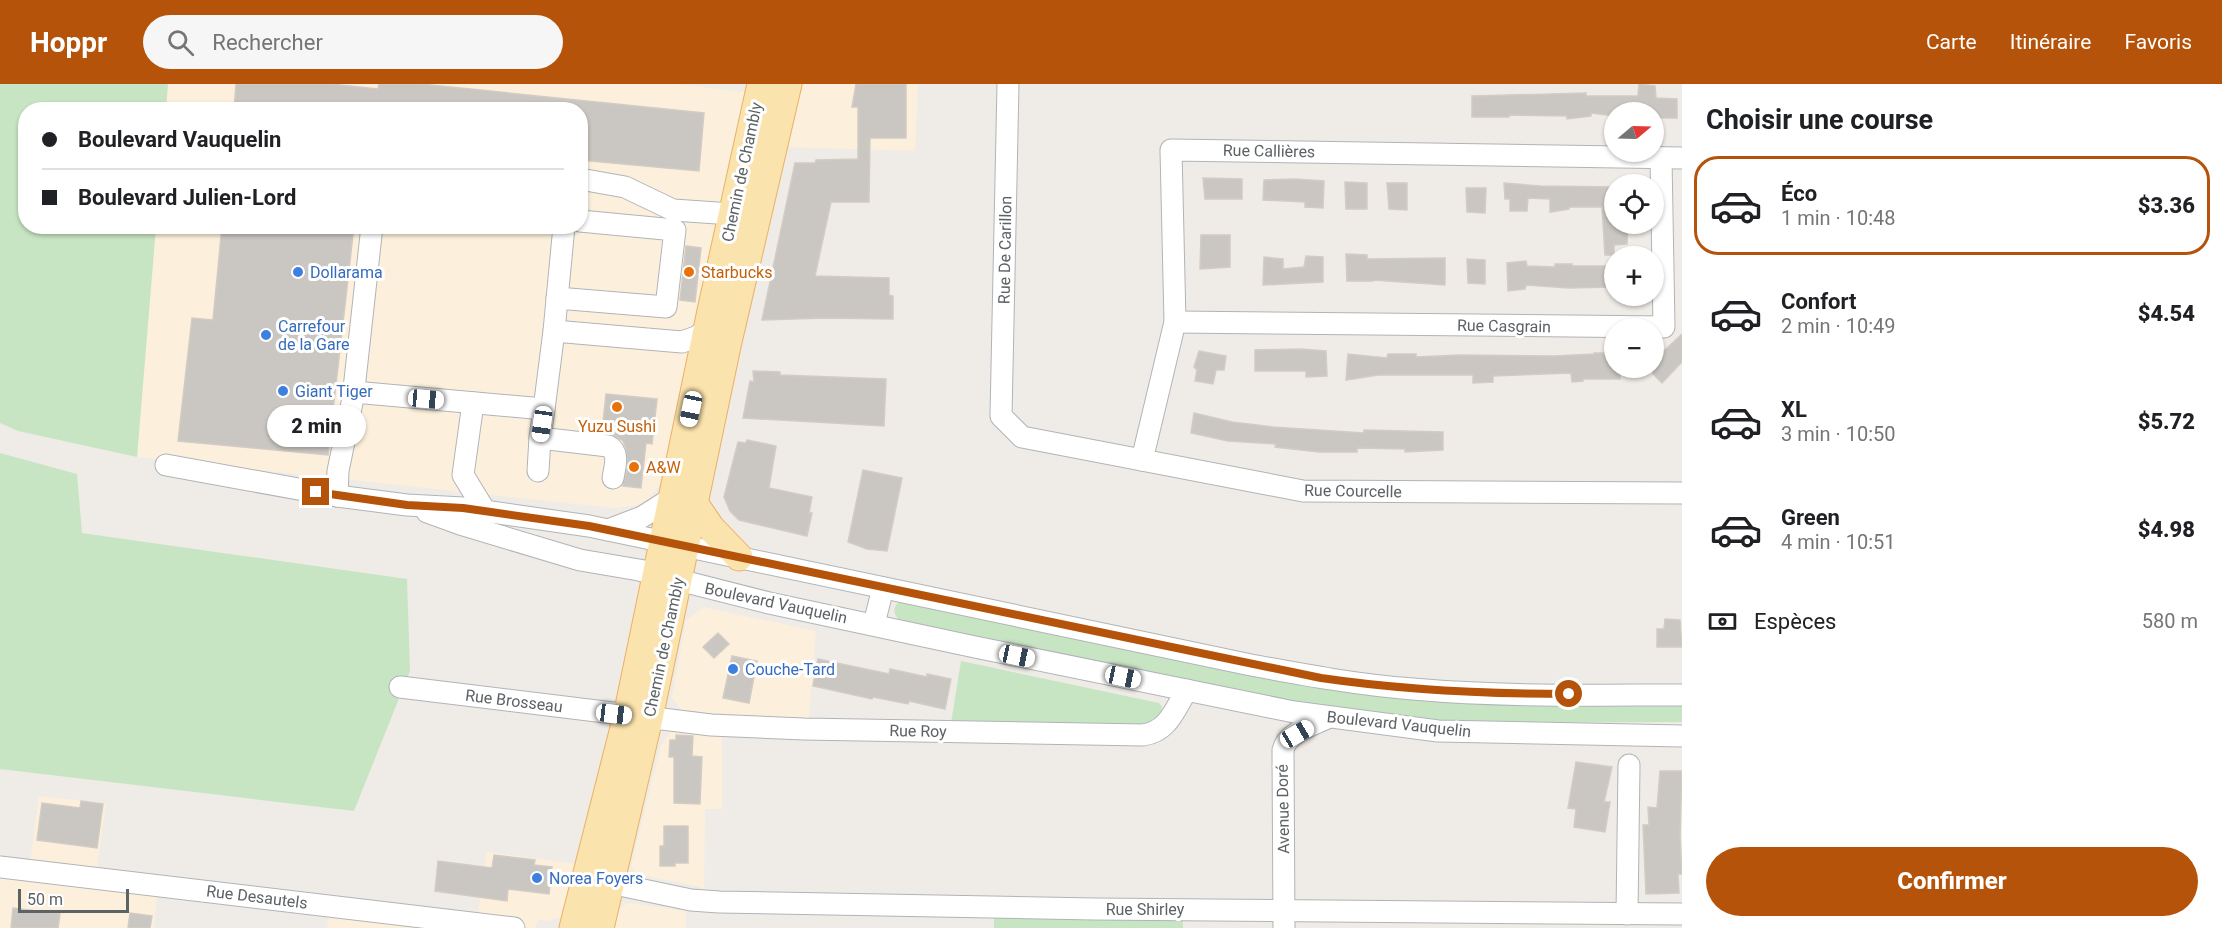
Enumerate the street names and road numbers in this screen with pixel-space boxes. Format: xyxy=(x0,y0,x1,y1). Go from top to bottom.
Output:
street label: Chemin de Chambly xyxy=(718,100,766,244)
street label: Rue Callières xyxy=(1223,141,1315,161)
street label: Rue De Carillon xyxy=(995,196,1015,304)
street label: Rue Casgrain xyxy=(1457,316,1551,336)
street label: Rue Courcelle xyxy=(1304,481,1402,501)
street label: Chemin de Chambly xyxy=(640,575,688,719)
street label: Boulevard Vauquelin xyxy=(703,579,849,627)
street label: Rue Brosseau xyxy=(464,686,564,716)
street label: Boulevard Vauquelin xyxy=(1326,707,1472,741)
street label: Rue Roy xyxy=(889,721,947,741)
street label: Avenue Doré xyxy=(1273,764,1293,854)
street label: Rue Desautels xyxy=(205,881,309,913)
street label: Rue Shirley xyxy=(1106,900,1185,919)

